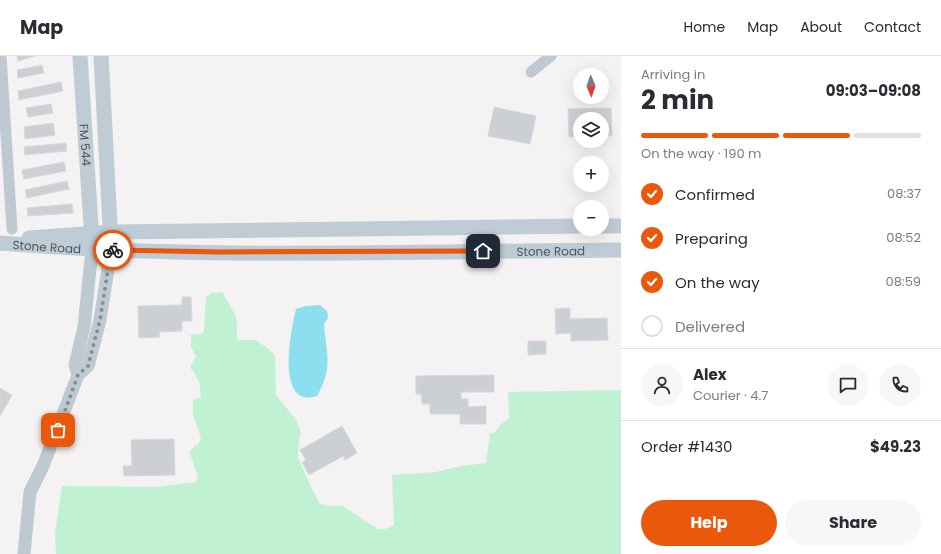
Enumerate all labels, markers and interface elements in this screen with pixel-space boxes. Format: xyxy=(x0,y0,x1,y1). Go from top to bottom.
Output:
text: Map xyxy=(20,14,63,41)
text: Home xyxy=(683,17,725,37)
text: Map xyxy=(747,17,778,37)
text: About xyxy=(800,17,842,37)
text: Contact xyxy=(864,17,921,37)
text: Arriving in xyxy=(641,65,705,84)
north arrow xyxy=(573,68,609,104)
map controls xyxy=(573,68,609,236)
text: 09:03–09:08 xyxy=(826,80,921,101)
text: 2 min xyxy=(641,82,714,118)
button: layers xyxy=(573,112,609,148)
street label: FM 544 xyxy=(76,123,96,167)
text: On the way · 190 m xyxy=(641,144,761,163)
button: + xyxy=(573,156,609,192)
icon: check xyxy=(641,183,663,205)
text: Confirmed xyxy=(675,184,755,205)
text: 08:37 xyxy=(887,184,921,203)
button: − xyxy=(573,200,609,236)
icon: check xyxy=(641,227,663,249)
text: Preparing xyxy=(675,228,748,249)
text: 08:52 xyxy=(886,228,921,247)
courier xyxy=(93,230,133,270)
pin xyxy=(466,234,500,268)
street label: Stone Road xyxy=(12,236,82,257)
icon: bike xyxy=(102,239,124,261)
icon: home xyxy=(472,240,494,262)
street label: Stone Road xyxy=(516,242,585,260)
icon: check xyxy=(641,271,663,293)
text: On the way xyxy=(675,272,760,293)
text: 08:59 xyxy=(886,272,921,291)
text: Delivered xyxy=(675,316,745,337)
button: person xyxy=(641,364,683,406)
text: Alex xyxy=(693,364,727,385)
button: chat xyxy=(827,364,869,406)
button: phone xyxy=(879,364,921,406)
text: Courier · 4.7 xyxy=(693,386,768,405)
pin xyxy=(41,413,75,447)
icon: bag xyxy=(47,419,69,441)
text: Order #1430 xyxy=(641,436,733,457)
text: $49.23 xyxy=(870,436,921,457)
button: Help xyxy=(641,500,777,546)
button: Share xyxy=(785,500,921,546)

